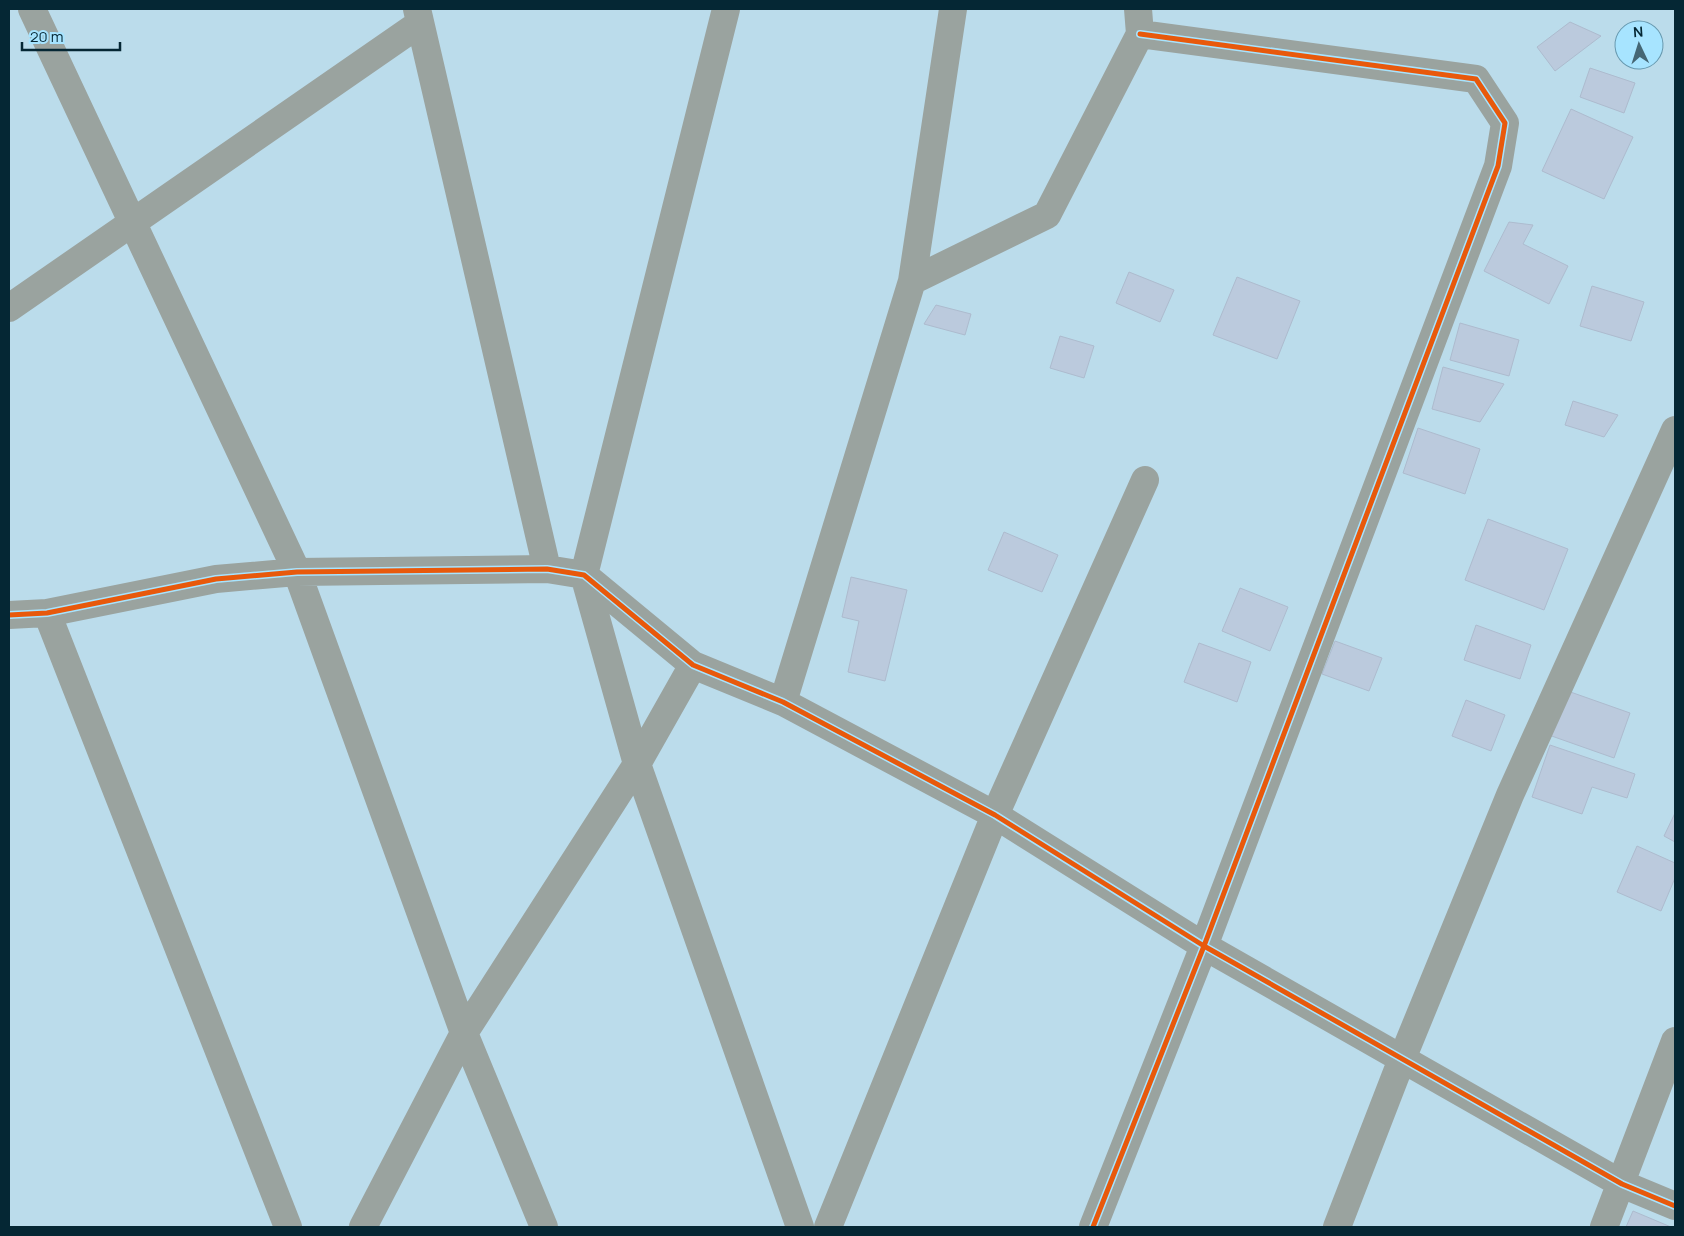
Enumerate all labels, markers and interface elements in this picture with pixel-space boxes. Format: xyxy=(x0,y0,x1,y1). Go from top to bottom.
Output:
scale bar xyxy=(22,20,120,52)
north arrow xyxy=(1614,20,1664,70)
text: N xyxy=(1632,22,1644,41)
text: 20 m xyxy=(30,26,63,47)

